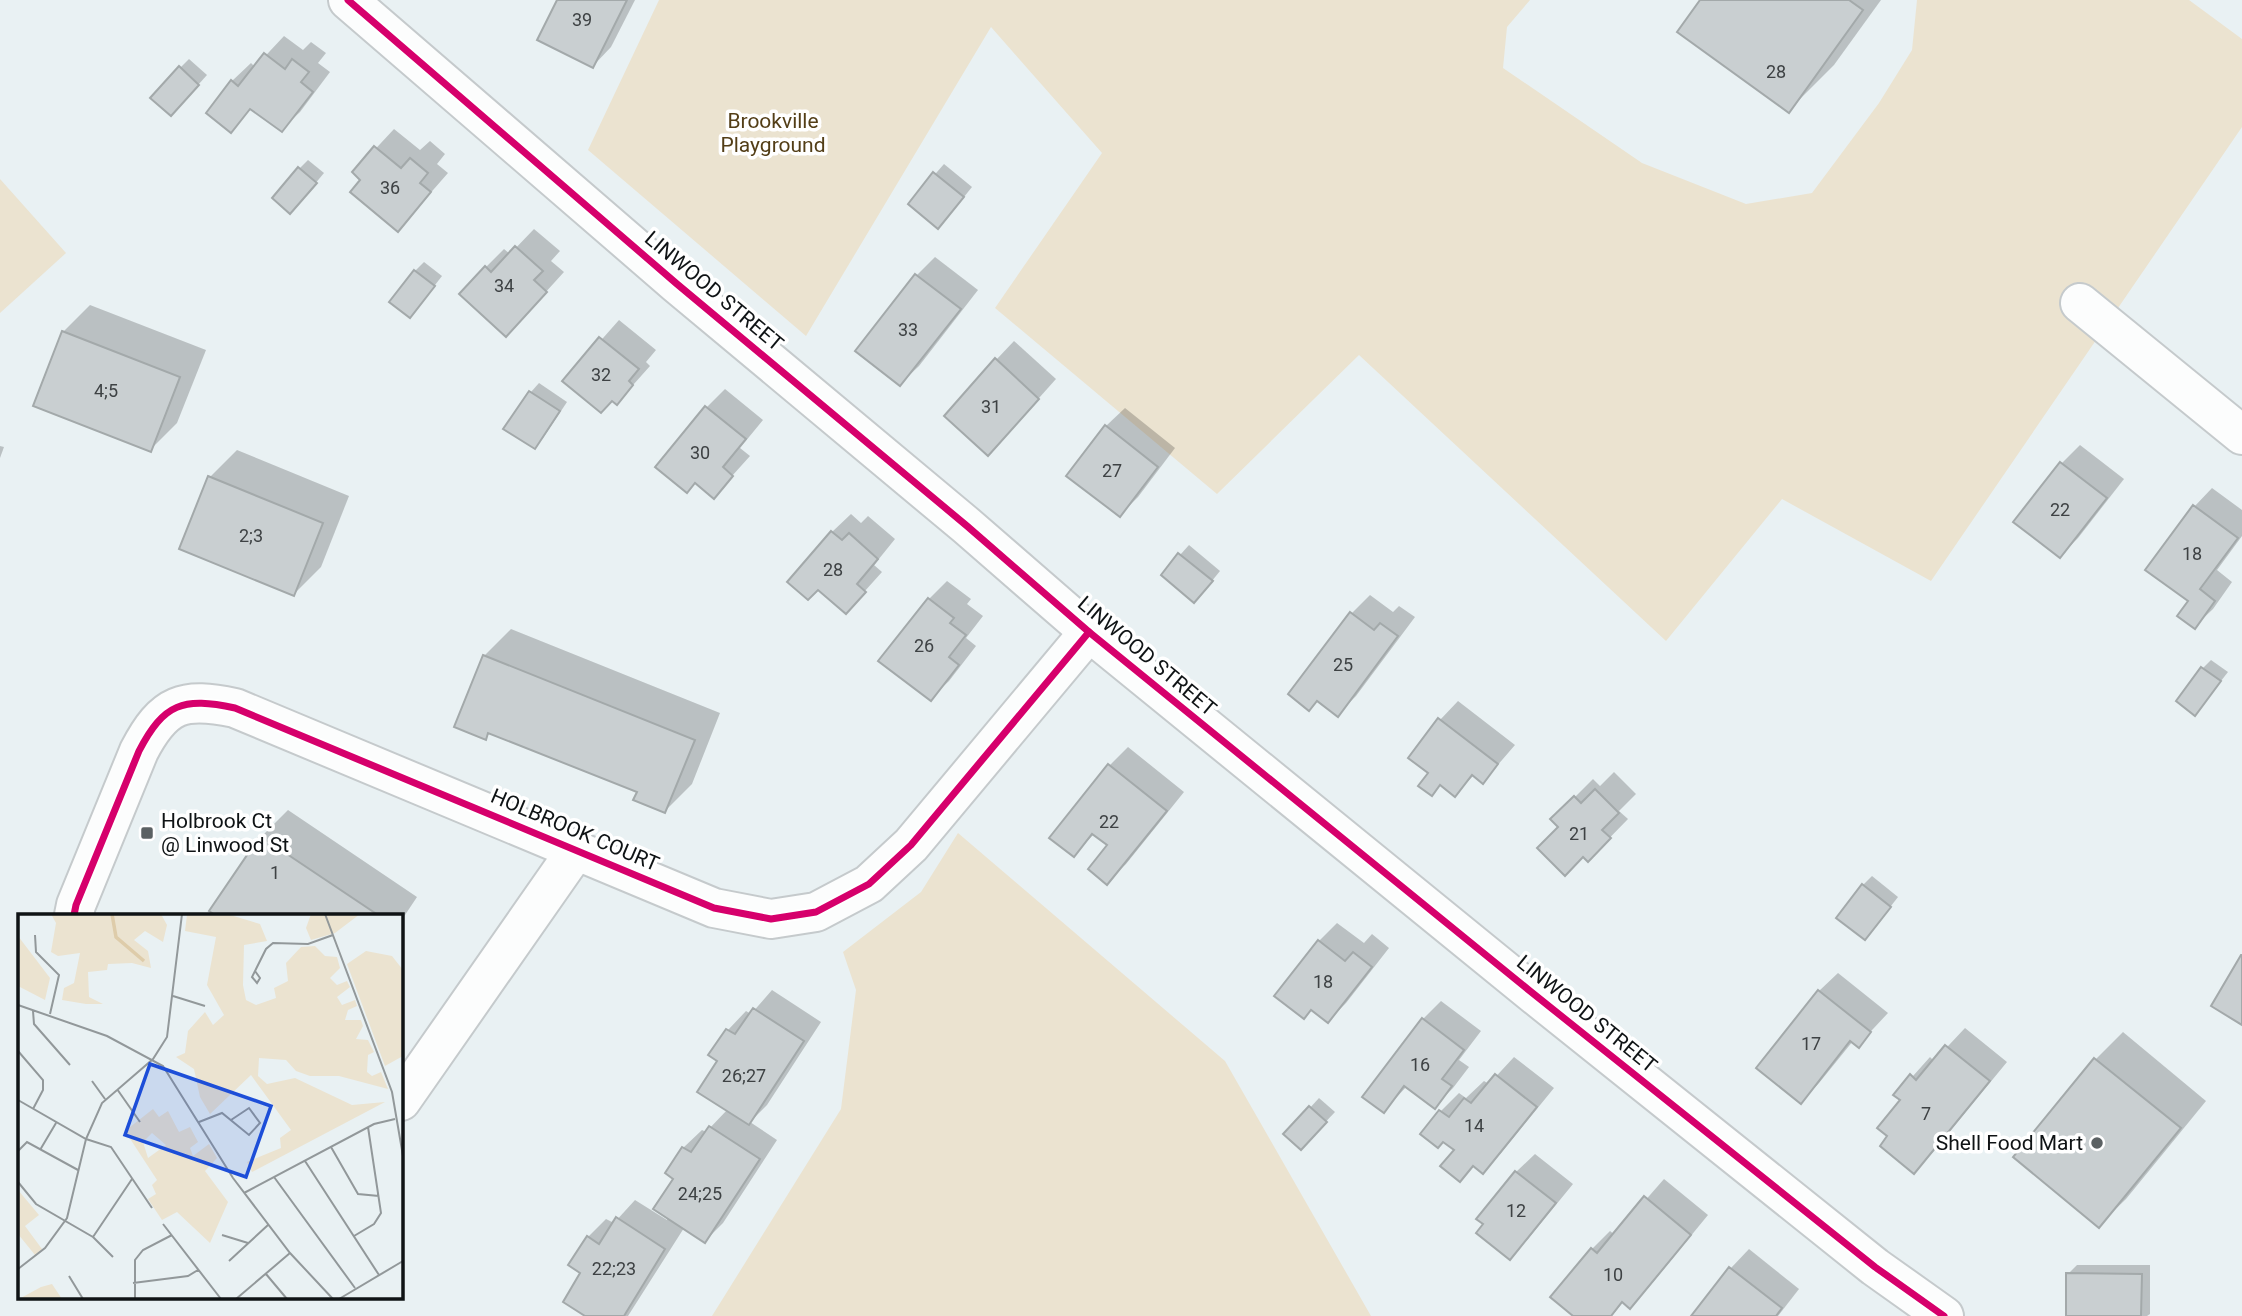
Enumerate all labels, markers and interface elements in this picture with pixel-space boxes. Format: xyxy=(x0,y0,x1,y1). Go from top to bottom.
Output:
house number: 39 xyxy=(572,9,592,30)
house number: 28 xyxy=(1766,61,1786,82)
park label: Brookville Playground xyxy=(720,109,826,157)
house number: 36 xyxy=(380,177,400,198)
street label: LINWOOD STREET xyxy=(640,226,788,356)
house number: 34 xyxy=(494,275,514,296)
house number: 33 xyxy=(898,319,918,340)
house number: 32 xyxy=(591,364,611,385)
house number: 4;5 xyxy=(94,380,118,401)
house number: 31 xyxy=(981,396,1001,417)
house number: 30 xyxy=(690,442,710,463)
house number: 27 xyxy=(1102,460,1122,481)
house number: 22 xyxy=(2050,499,2070,520)
house number: 2;3 xyxy=(239,525,263,546)
house number: 18 xyxy=(2182,543,2202,564)
house number: 28 xyxy=(823,559,843,580)
street label: LINWOOD STREET xyxy=(1073,591,1221,721)
house number: 26 xyxy=(914,635,934,656)
house number: 25 xyxy=(1333,654,1353,675)
street label: HOLBROOK COURT xyxy=(487,784,663,876)
place label: Holbrook Ct @ Linwood St xyxy=(161,809,289,857)
house number: 22 xyxy=(1099,811,1119,832)
house number: 21 xyxy=(1569,823,1589,844)
marker: Holbrook Ct @ Linwood St xyxy=(139,825,155,841)
house number: 1 xyxy=(270,862,280,883)
inset map xyxy=(18,914,402,1298)
street label: LINWOOD STREET xyxy=(1512,950,1662,1078)
house number: 18 xyxy=(1313,971,1333,992)
house number: 17 xyxy=(1801,1033,1821,1054)
house number: 16 xyxy=(1410,1054,1430,1075)
house number: 26;27 xyxy=(722,1065,766,1086)
house number: 7 xyxy=(1921,1103,1931,1124)
house number: 14 xyxy=(1464,1115,1484,1136)
place label: Shell Food Mart xyxy=(1936,1131,2083,1155)
marker: Shell Food Mart xyxy=(2089,1135,2105,1151)
house number: 24;25 xyxy=(678,1183,722,1204)
house number: 12 xyxy=(1506,1200,1526,1221)
house number: 22;23 xyxy=(592,1258,636,1279)
house number: 10 xyxy=(1603,1264,1623,1285)

